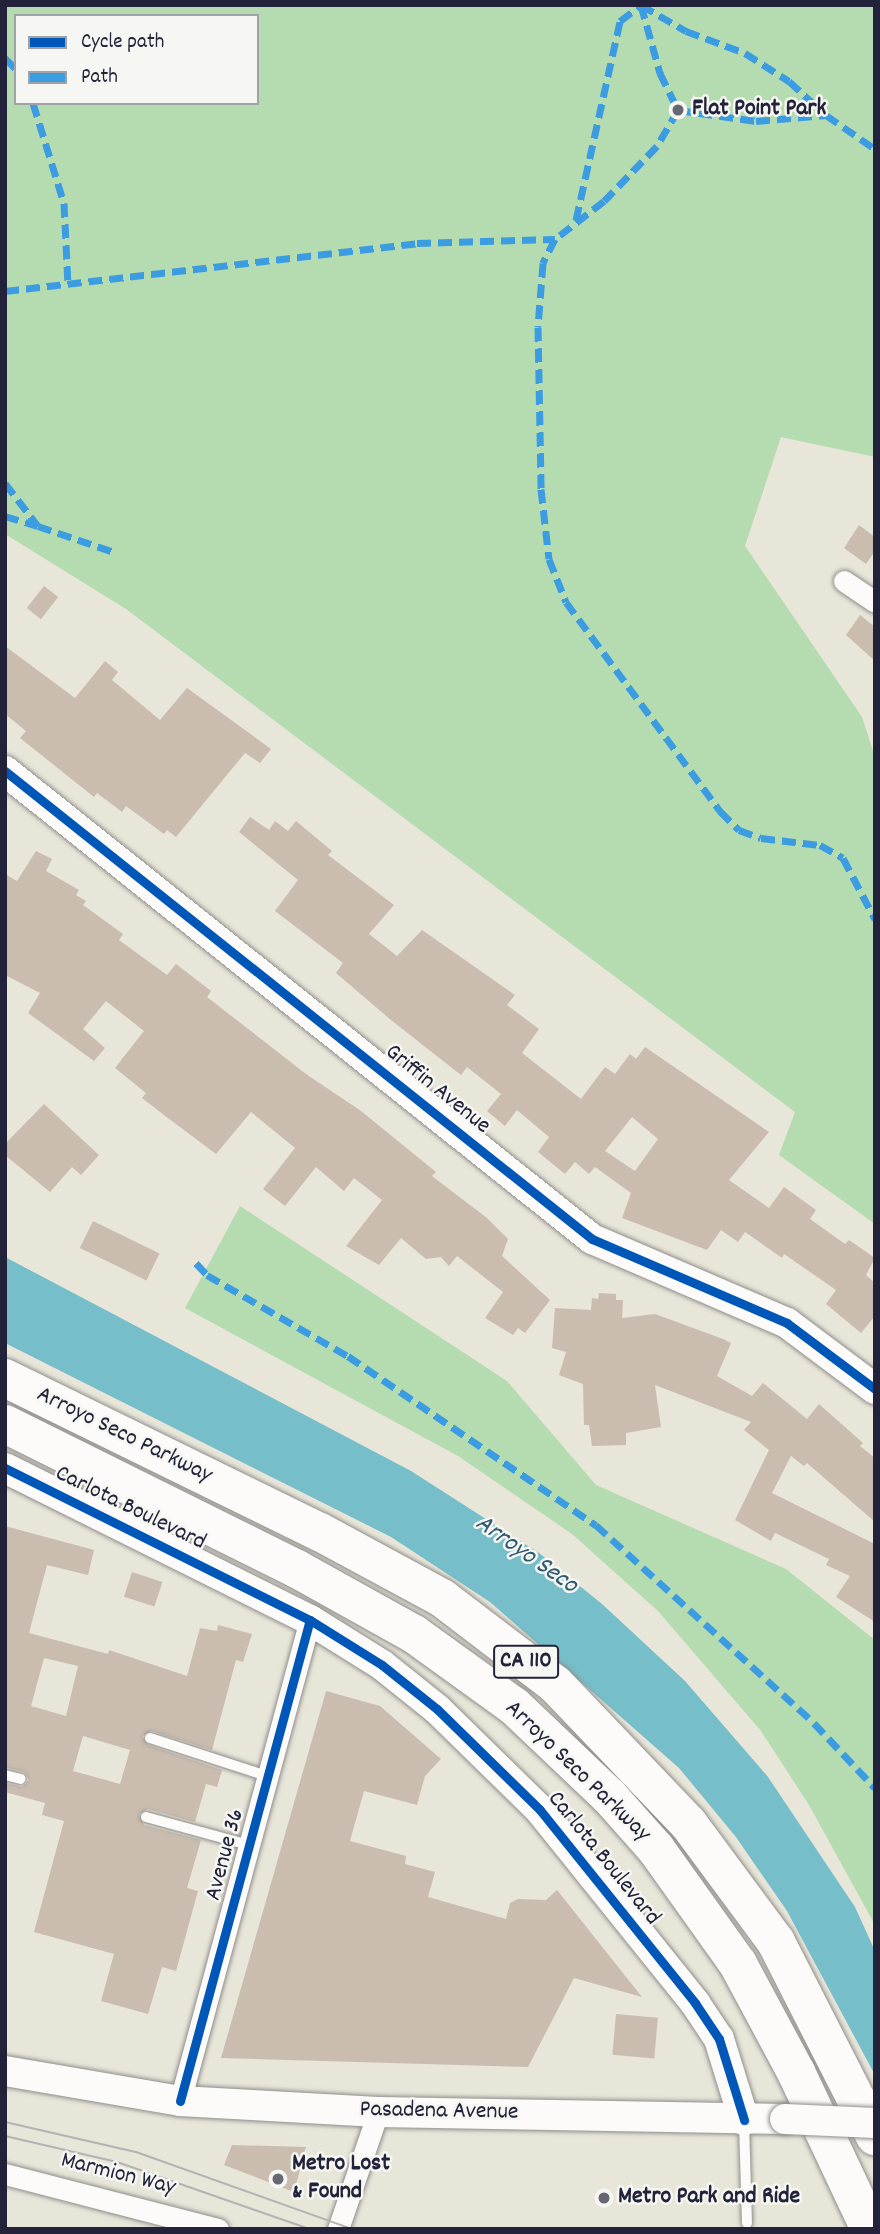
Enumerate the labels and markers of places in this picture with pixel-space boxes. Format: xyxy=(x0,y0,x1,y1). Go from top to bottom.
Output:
place label: Flat Point Park xyxy=(692,96,826,124)
marker: Flat Point Park xyxy=(670,102,686,118)
place label: Metro Lost & Found xyxy=(292,2151,390,2207)
marker: Metro Lost & Found xyxy=(270,2171,286,2187)
place label: Metro Park and Ride xyxy=(618,2184,800,2212)
marker: Metro Park and Ride xyxy=(596,2190,612,2206)

